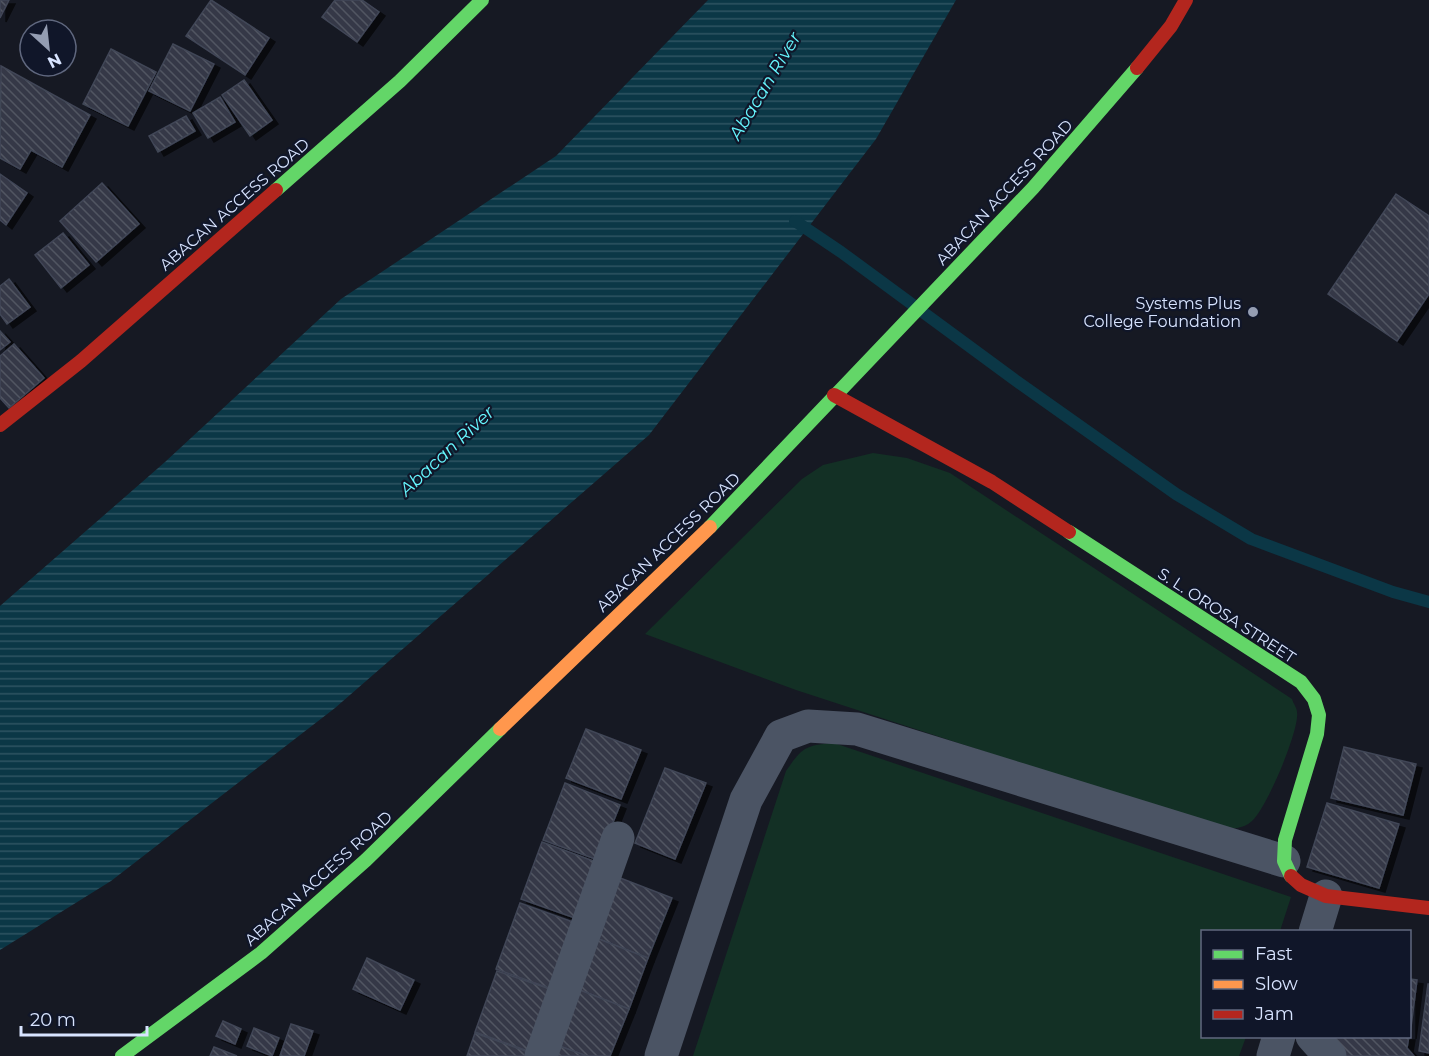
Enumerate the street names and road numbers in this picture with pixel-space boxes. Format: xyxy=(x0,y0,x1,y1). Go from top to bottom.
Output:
street label: ABACAN ACCESS ROAD xyxy=(932,116,1077,269)
street label: ABACAN ACCESS ROAD xyxy=(156,134,313,275)
street label: ABACAN ACCESS ROAD xyxy=(593,469,744,616)
street label: S. L. OROSA STREET xyxy=(1154,564,1300,667)
street label: ABACAN ACCESS ROAD xyxy=(241,807,396,950)

